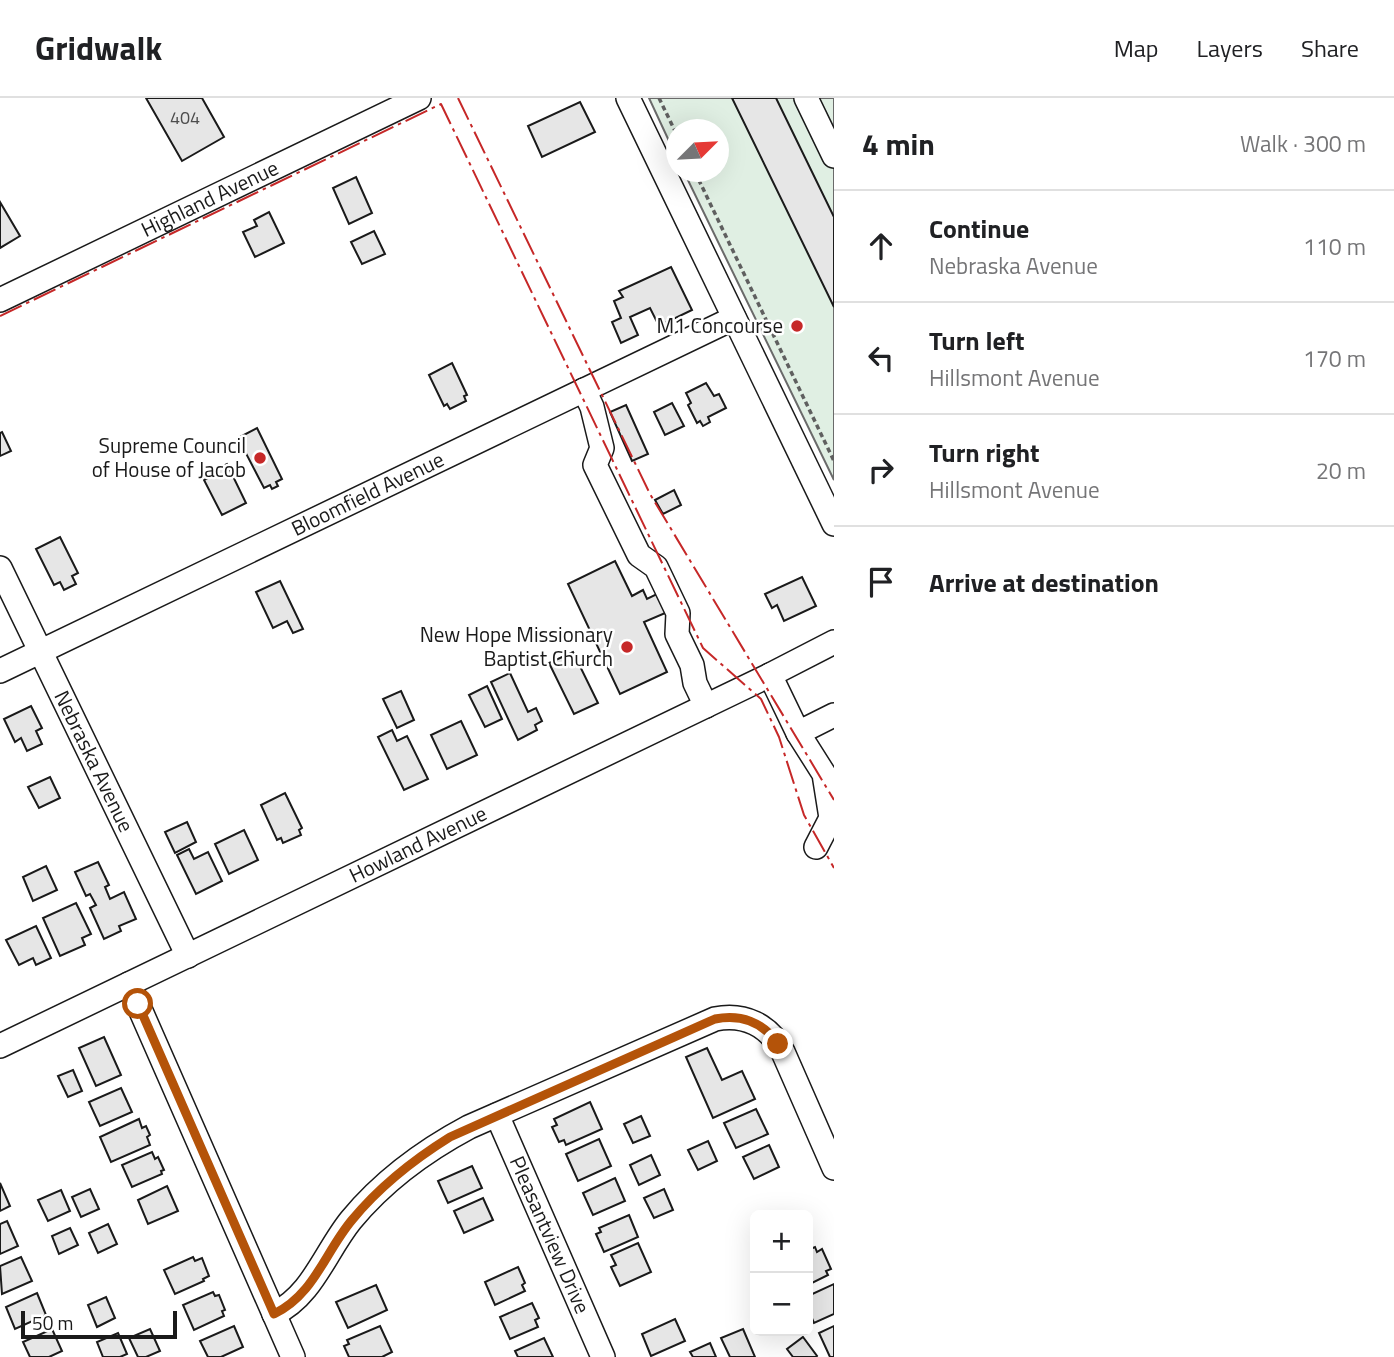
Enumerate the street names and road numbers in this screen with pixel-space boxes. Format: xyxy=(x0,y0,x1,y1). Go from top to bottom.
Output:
street label: Highland Avenue xyxy=(135,151,284,245)
street label: Bloomfield Avenue xyxy=(286,443,449,544)
street label: Nebraska Avenue xyxy=(47,685,143,837)
street label: Howland Avenue xyxy=(343,797,492,890)
street label: Pleasantview Drive xyxy=(502,1151,599,1318)

